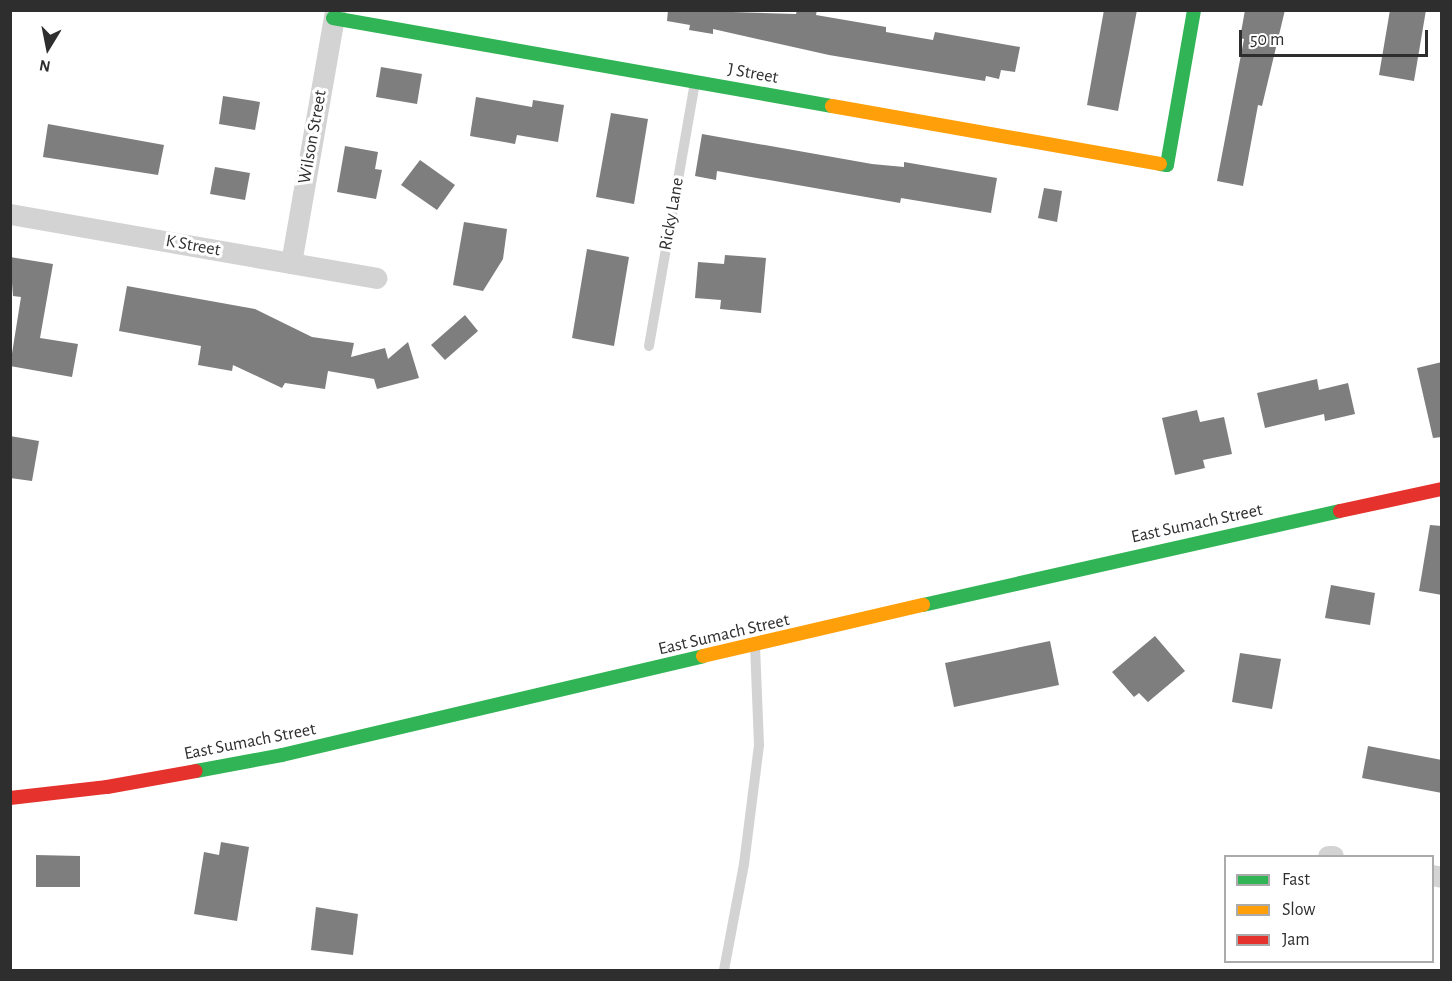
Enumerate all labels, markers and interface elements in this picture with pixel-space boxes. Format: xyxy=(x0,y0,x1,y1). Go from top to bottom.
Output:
north arrow xyxy=(18,18,78,78)
scale bar xyxy=(1242,18,1431,56)
text: 50 m xyxy=(1250,31,1284,49)
text: N xyxy=(38,57,52,75)
street label: J Street xyxy=(726,59,780,89)
street label: Wilson Street xyxy=(294,88,332,186)
street label: Ricky Lane xyxy=(655,176,689,252)
street label: K Street xyxy=(164,231,222,261)
street label: East Sumach Street xyxy=(1129,500,1265,548)
street label: East Sumach Street xyxy=(656,609,792,661)
street label: East Sumach Street xyxy=(182,719,318,765)
legend xyxy=(1224,855,1434,963)
text: Fast xyxy=(1282,871,1310,889)
text: Slow xyxy=(1282,901,1315,919)
text: Jam xyxy=(1282,931,1310,949)

